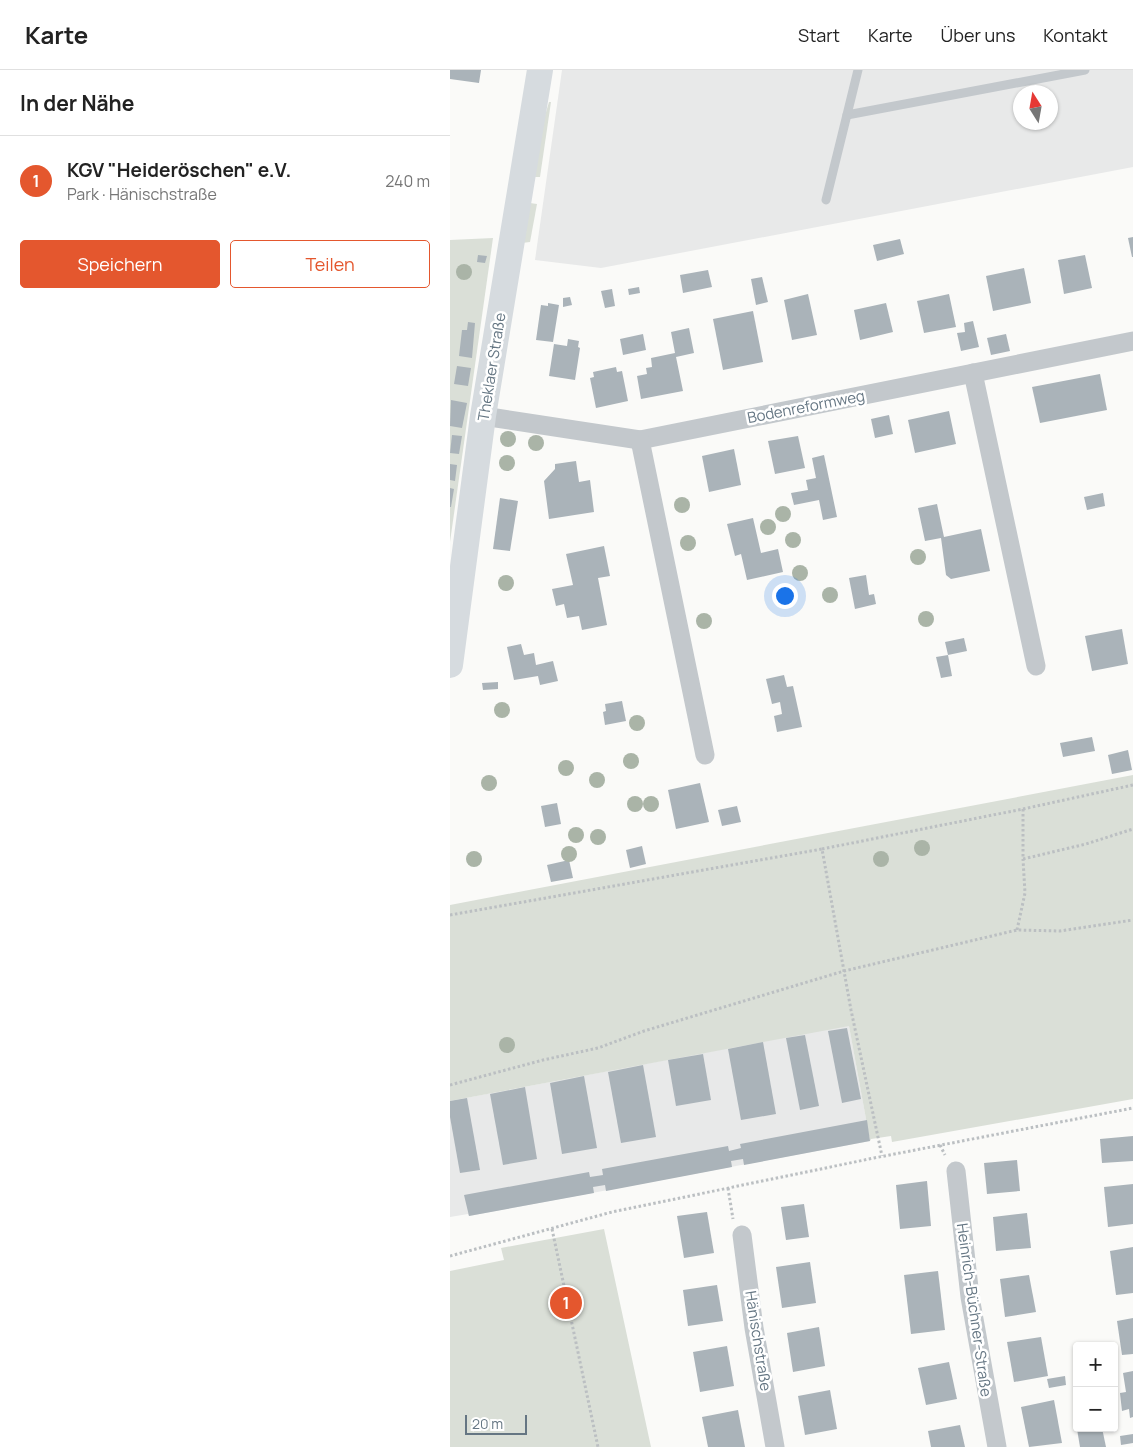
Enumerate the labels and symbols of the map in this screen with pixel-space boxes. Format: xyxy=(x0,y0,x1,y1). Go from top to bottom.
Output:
north arrow xyxy=(1013,85,1058,130)
street label: Theklaer Straße xyxy=(473,311,510,423)
street label: Bodenreformweg xyxy=(745,385,866,428)
your location xyxy=(772,583,798,609)
street label: Heinrich-Büchner-Straße xyxy=(952,1222,997,1398)
pin: 1 xyxy=(550,1284,582,1322)
street label: Hänischstraße xyxy=(740,1289,777,1393)
scale bar xyxy=(465,1412,528,1435)

